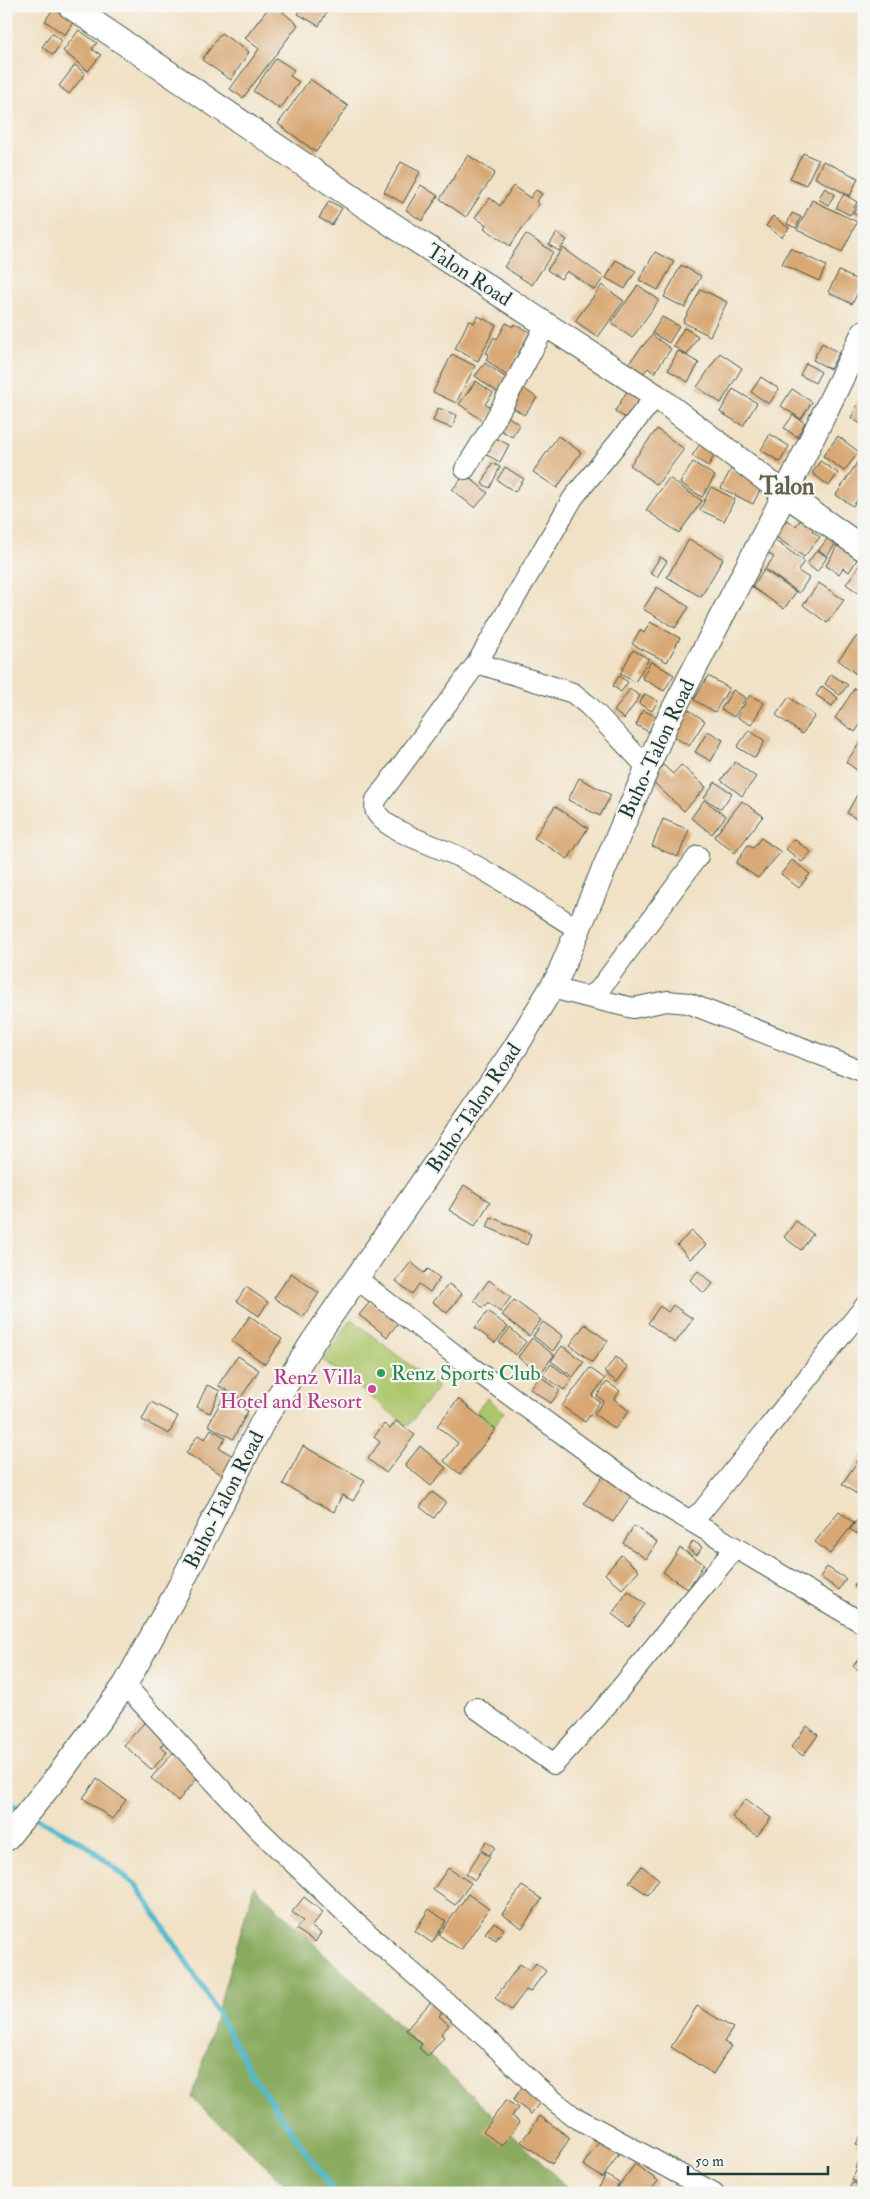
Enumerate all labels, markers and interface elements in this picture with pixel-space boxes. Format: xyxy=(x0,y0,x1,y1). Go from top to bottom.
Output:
street label: Talon Road xyxy=(421,237,517,313)
district label: Talon xyxy=(759,471,815,502)
street label: Buho-Talon Road xyxy=(613,674,701,823)
street label: Buho-Talon Road xyxy=(421,1037,528,1178)
place label: Renz Sports Club xyxy=(391,1360,541,1387)
place label: Renz Villa Hotel and Resort xyxy=(220,1364,362,1415)
marker: Renz Sports Club xyxy=(375,1367,387,1379)
marker: Renz Villa Hotel and Resort xyxy=(366,1383,378,1395)
street label: Buho-Talon Road xyxy=(178,1426,271,1573)
scale bar xyxy=(688,2144,828,2176)
text: 50 m xyxy=(695,2152,724,2171)

